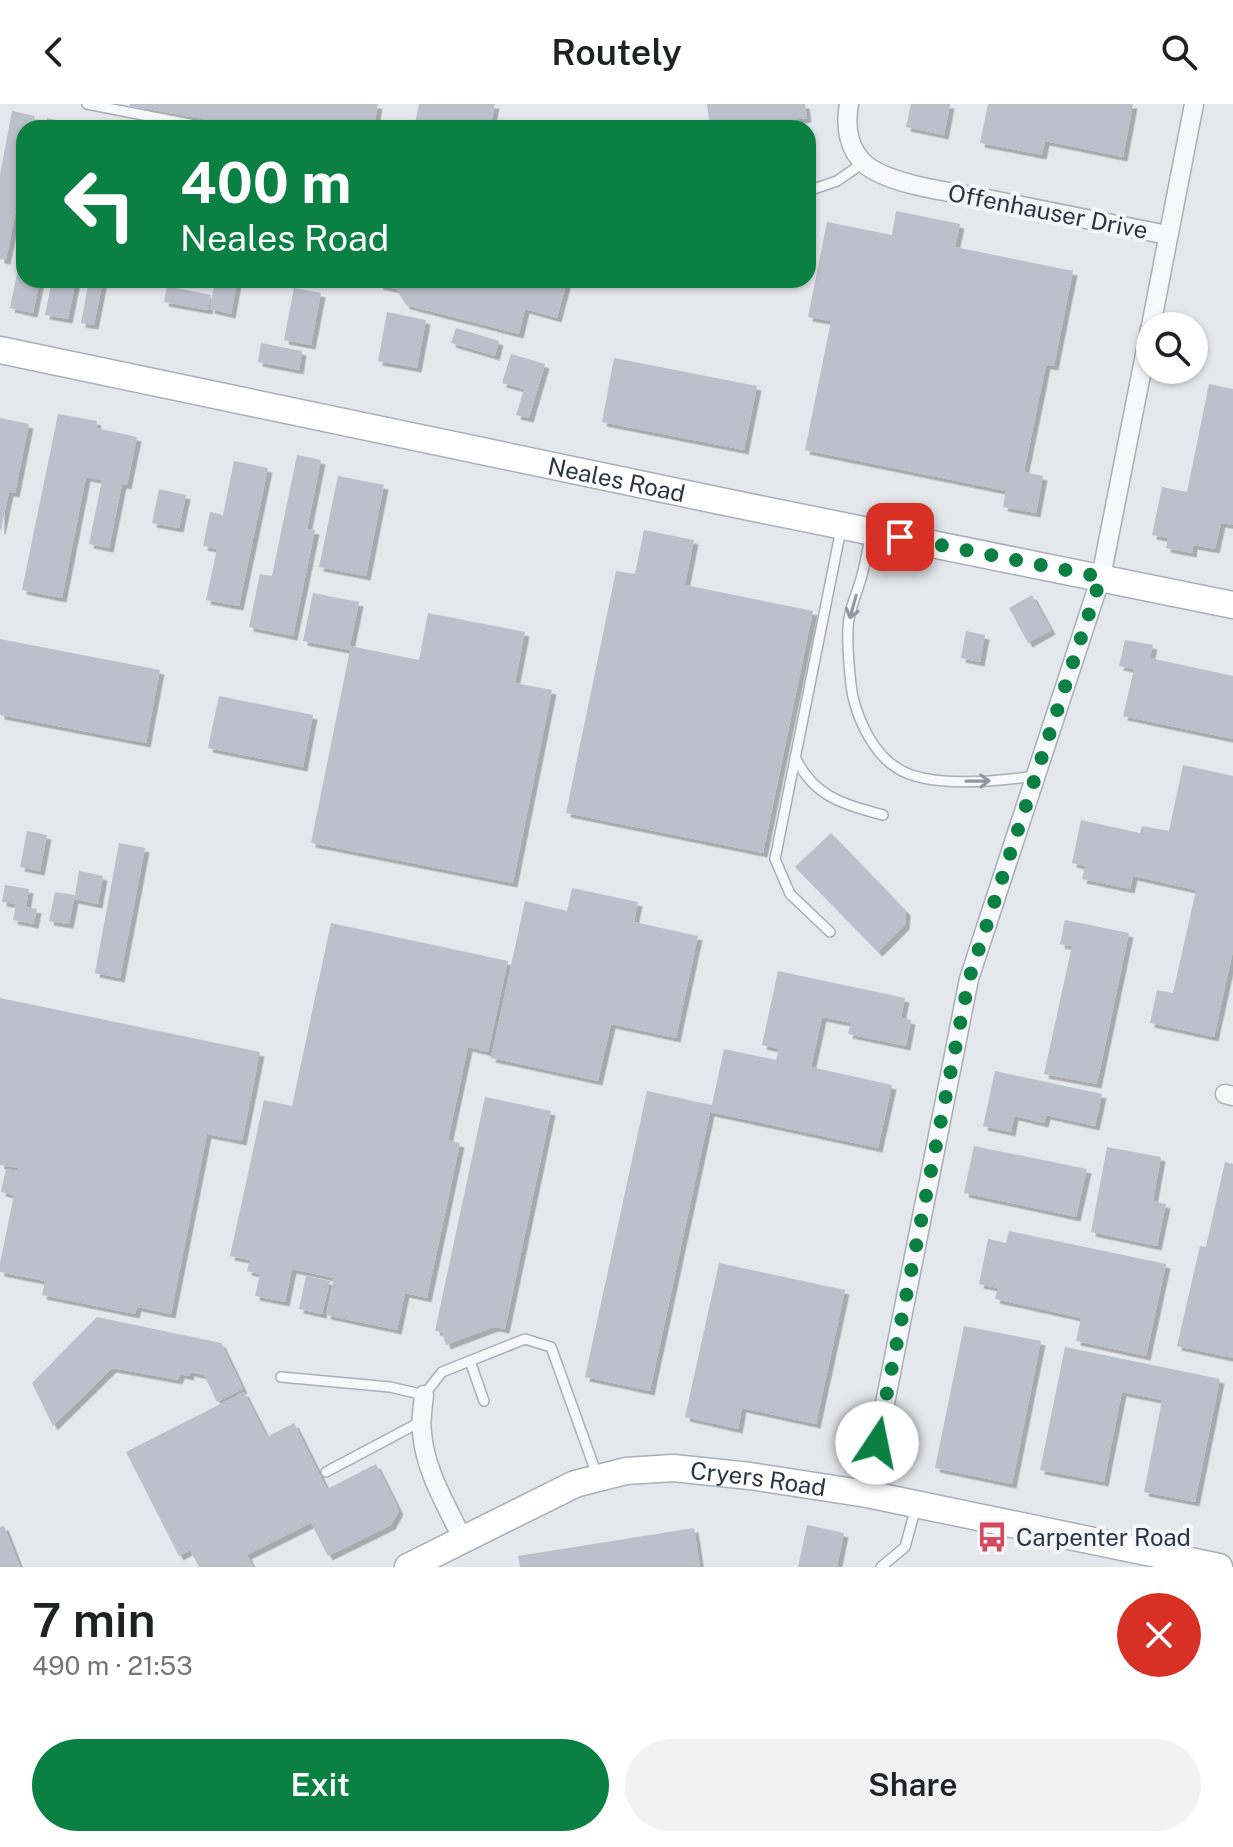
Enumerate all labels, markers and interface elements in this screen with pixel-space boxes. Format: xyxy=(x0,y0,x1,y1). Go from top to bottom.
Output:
icon: back xyxy=(32,30,76,74)
icon: search xyxy=(1157,30,1201,74)
text: Routely xyxy=(551,31,682,73)
text: 400 m xyxy=(180,150,352,216)
icon: left xyxy=(48,152,152,256)
street label: Offenhauser Drive xyxy=(946,178,1150,244)
text: Neales Road xyxy=(180,217,389,259)
map controls xyxy=(1136,312,1208,384)
button: search xyxy=(1136,312,1208,384)
street label: Neales Road xyxy=(545,451,688,507)
pin xyxy=(866,503,934,571)
icon: arrive xyxy=(878,515,922,559)
one-way arrow xyxy=(844,593,859,619)
one-way arrow xyxy=(964,773,991,789)
position arrow xyxy=(835,1401,919,1485)
street label: Cryers Road xyxy=(689,1456,828,1501)
bus stop icon: Carpenter Road xyxy=(975,1520,1009,1554)
place label: Carpenter Road xyxy=(1016,1523,1191,1551)
text: 7 min xyxy=(32,1591,156,1648)
button: close xyxy=(1117,1593,1201,1677)
text: 490 m · 21:53 xyxy=(32,1650,193,1681)
button: Exit xyxy=(32,1739,609,1831)
button: Share xyxy=(625,1739,1201,1831)

